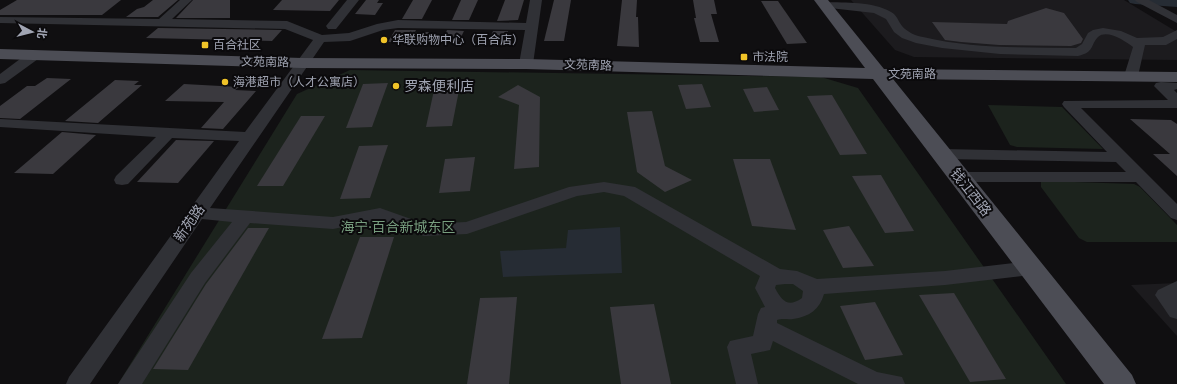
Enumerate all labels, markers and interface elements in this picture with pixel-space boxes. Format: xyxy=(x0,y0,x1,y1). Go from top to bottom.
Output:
north arrow xyxy=(12,12,52,52)
text: 北 xyxy=(34,27,50,40)
place label: 华联购物中心（百合店） xyxy=(392,32,524,48)
marker: 华联购物中心（百合店） xyxy=(379,35,389,45)
place label: 百合社区 xyxy=(213,37,261,53)
marker: 百合社区 xyxy=(200,40,210,50)
place label: 市法院 xyxy=(752,49,788,65)
marker: 市法院 xyxy=(739,52,749,62)
street label: 文苑南路 xyxy=(241,54,289,70)
street label: 文苑南路 xyxy=(564,56,612,74)
street label: 文苑南路 xyxy=(888,66,936,82)
place label: 海港超市（人才公寓店） xyxy=(233,74,365,90)
marker: 海港超市（人才公寓店） xyxy=(220,77,230,87)
place label: 罗森便利店 xyxy=(404,77,474,95)
marker: 罗森便利店 xyxy=(391,81,401,91)
street label: 钱江西路 xyxy=(947,164,995,220)
street label: 新苑路 xyxy=(170,201,208,245)
park label: 海宁·百合新城东区 xyxy=(340,218,456,236)

